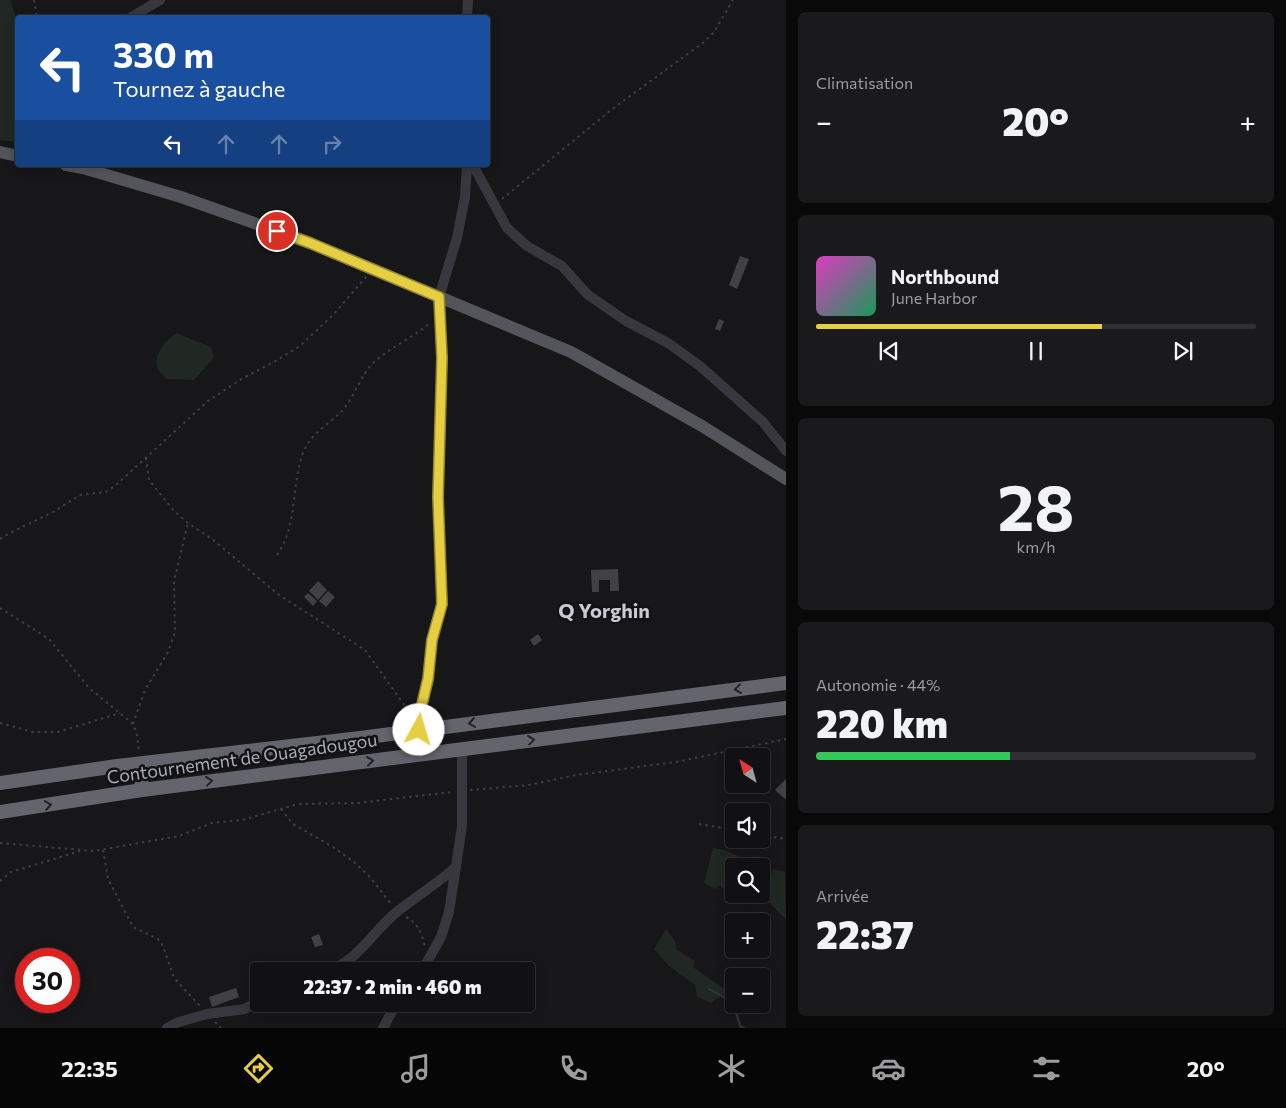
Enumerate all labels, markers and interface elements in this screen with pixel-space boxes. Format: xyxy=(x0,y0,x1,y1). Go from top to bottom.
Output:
text: 330 m xyxy=(113,32,214,75)
icon: left xyxy=(30,35,95,100)
text: Climatisation xyxy=(816,73,913,92)
text: Tournez à gauche xyxy=(113,75,285,102)
text: 20° xyxy=(1002,97,1069,144)
text: − xyxy=(816,104,832,138)
text: + xyxy=(1240,104,1256,138)
icon: left xyxy=(159,130,187,158)
icon: ahead xyxy=(212,130,240,158)
icon: ahead xyxy=(265,130,293,158)
icon: right xyxy=(318,130,346,158)
pin xyxy=(256,210,298,252)
icon: arrive xyxy=(263,217,291,245)
text: Northbound xyxy=(891,265,999,288)
text: June Harbor xyxy=(891,288,977,307)
icon: previous xyxy=(875,337,903,365)
icon: pause xyxy=(1022,337,1050,365)
icon: next xyxy=(1169,337,1197,365)
text: 28 xyxy=(998,465,1074,544)
text: km/h xyxy=(1017,537,1055,556)
district label: Q Yorghin xyxy=(558,598,650,622)
text: Autonomie · 44% xyxy=(816,675,940,694)
one-way arrow xyxy=(733,683,741,694)
text: 220 km xyxy=(816,699,948,746)
position arrow xyxy=(392,703,444,755)
one-way arrow xyxy=(468,717,476,728)
street label: Contournement de Ouagadougou xyxy=(105,728,379,788)
one-way arrow xyxy=(528,735,536,746)
north arrow xyxy=(725,748,770,792)
map controls xyxy=(725,748,770,1013)
one-way arrow xyxy=(366,756,374,767)
one-way arrow xyxy=(205,776,213,787)
one-way arrow xyxy=(44,800,53,810)
button: sound xyxy=(725,803,770,848)
button: search xyxy=(725,858,770,903)
text: Arrivée xyxy=(816,886,869,905)
text: 22:37 xyxy=(816,910,914,957)
button: + xyxy=(725,913,770,958)
speed limit sign: 30 xyxy=(15,948,80,1013)
button: − xyxy=(725,968,770,1013)
text: 22:37 · 2 min · 460 m xyxy=(303,975,482,998)
icon: directions xyxy=(241,1051,276,1086)
icon: music xyxy=(398,1051,433,1086)
icon: phone xyxy=(556,1051,591,1086)
icon: climate xyxy=(714,1051,749,1086)
icon: car xyxy=(871,1051,906,1086)
icon: filters xyxy=(1029,1051,1064,1086)
text: 22:35 xyxy=(61,1055,118,1082)
text: 20° xyxy=(1187,1055,1225,1082)

